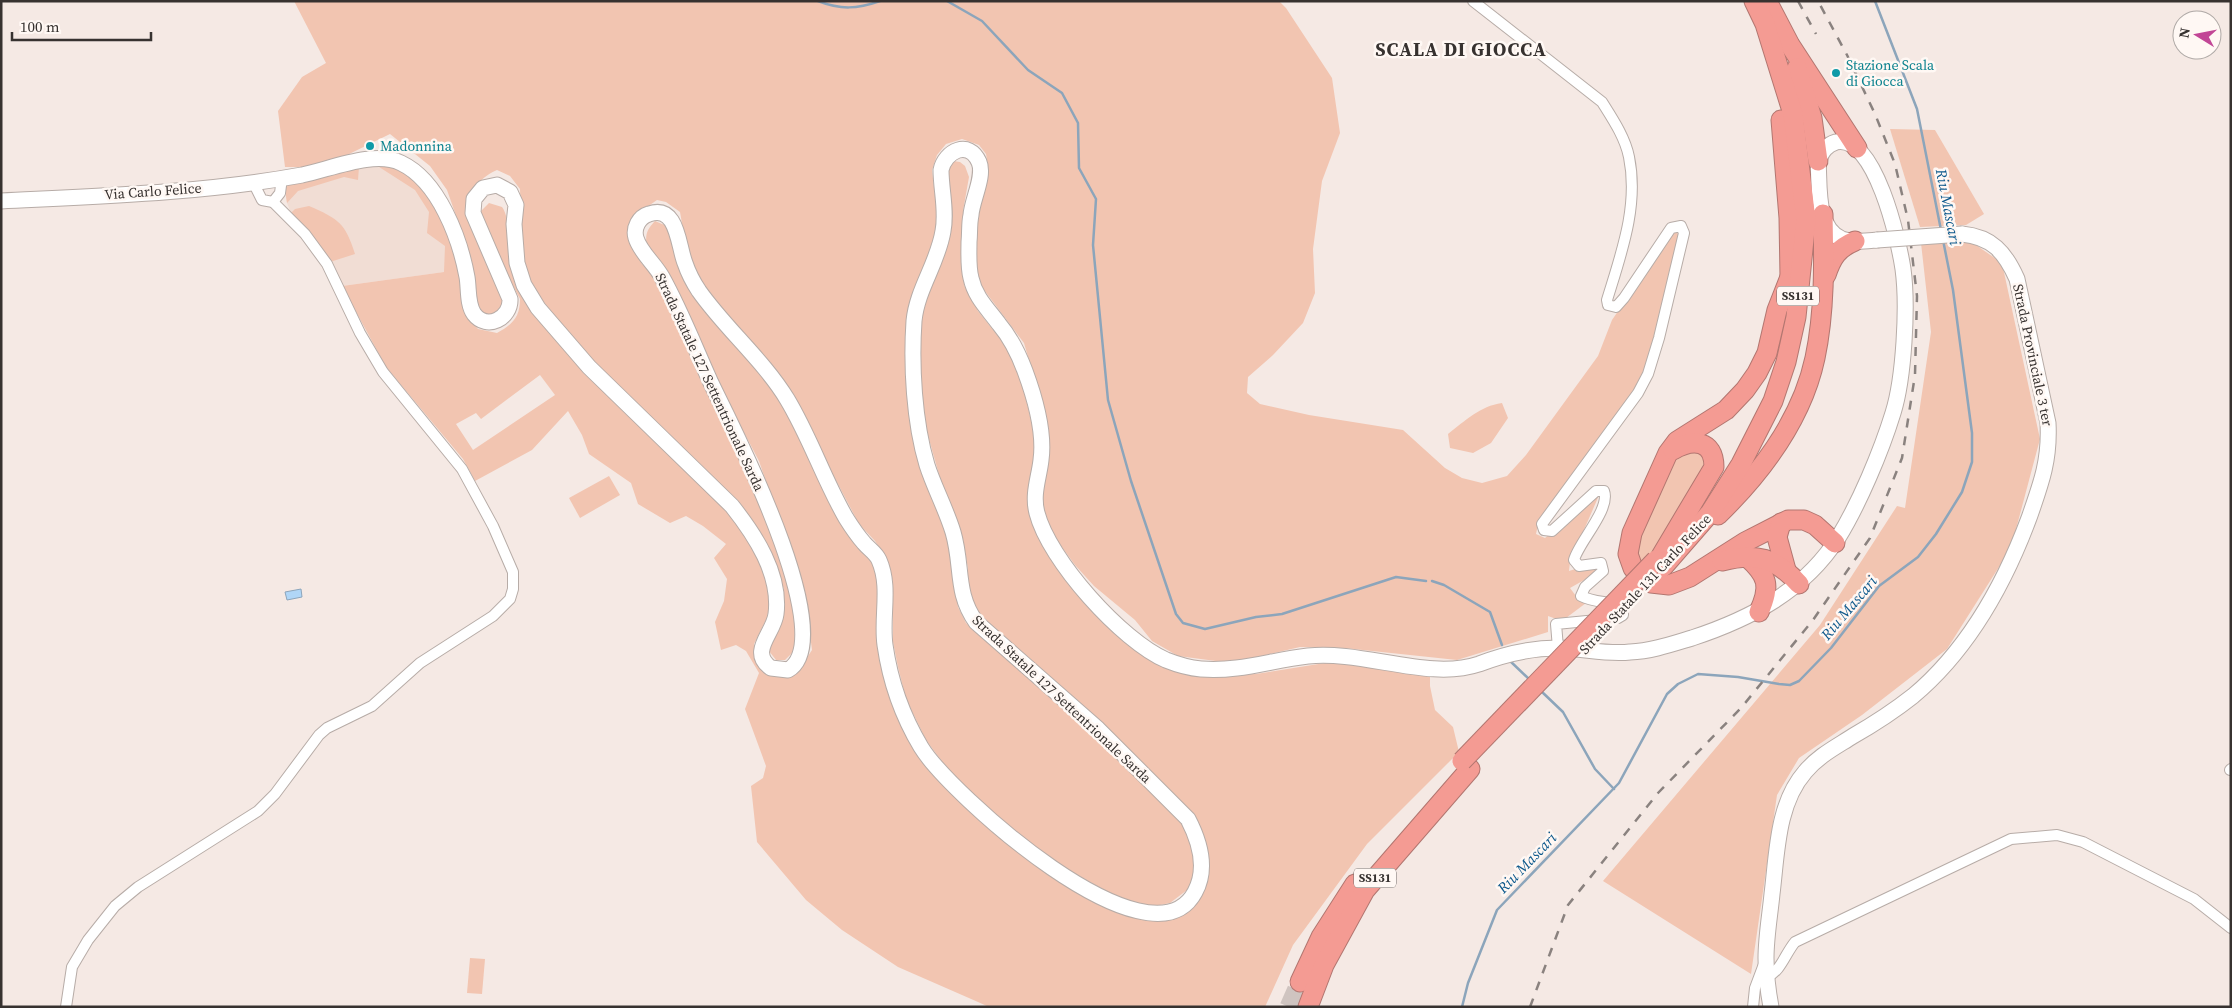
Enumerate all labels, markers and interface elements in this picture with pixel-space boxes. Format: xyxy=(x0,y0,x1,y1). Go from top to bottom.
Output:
scale bar xyxy=(12,10,151,42)
north arrow xyxy=(2172,10,2222,60)
text: 100 m xyxy=(20,16,60,37)
text: N xyxy=(2173,26,2195,40)
district label: SCALA DI GIOCCA xyxy=(1375,36,1547,62)
place label: Stazione Scala di Giocca xyxy=(1846,55,1935,91)
marker: Stazione Scala di Giocca xyxy=(1830,67,1842,79)
place label: Madonnina xyxy=(380,136,453,156)
marker: Madonnina xyxy=(364,140,376,152)
water label: Riu Mascari xyxy=(1931,166,1966,247)
street label: Via Carlo Felice xyxy=(104,178,202,204)
street label: Strada Statale 127 Settentrionale Sarda xyxy=(651,270,770,495)
street label: Strada Provinciale 3 ter xyxy=(2008,282,2058,428)
road number: SS131 xyxy=(1777,286,1819,306)
street label: Strada Statale 131 Carlo Felice xyxy=(1574,509,1716,659)
water label: Riu Mascari xyxy=(1815,571,1882,645)
street label: Strada Statale 127 Settentrionale Sarda xyxy=(968,610,1157,788)
water label: Riu Mascari xyxy=(1491,827,1561,899)
road number: SS131 xyxy=(1354,868,1396,888)

